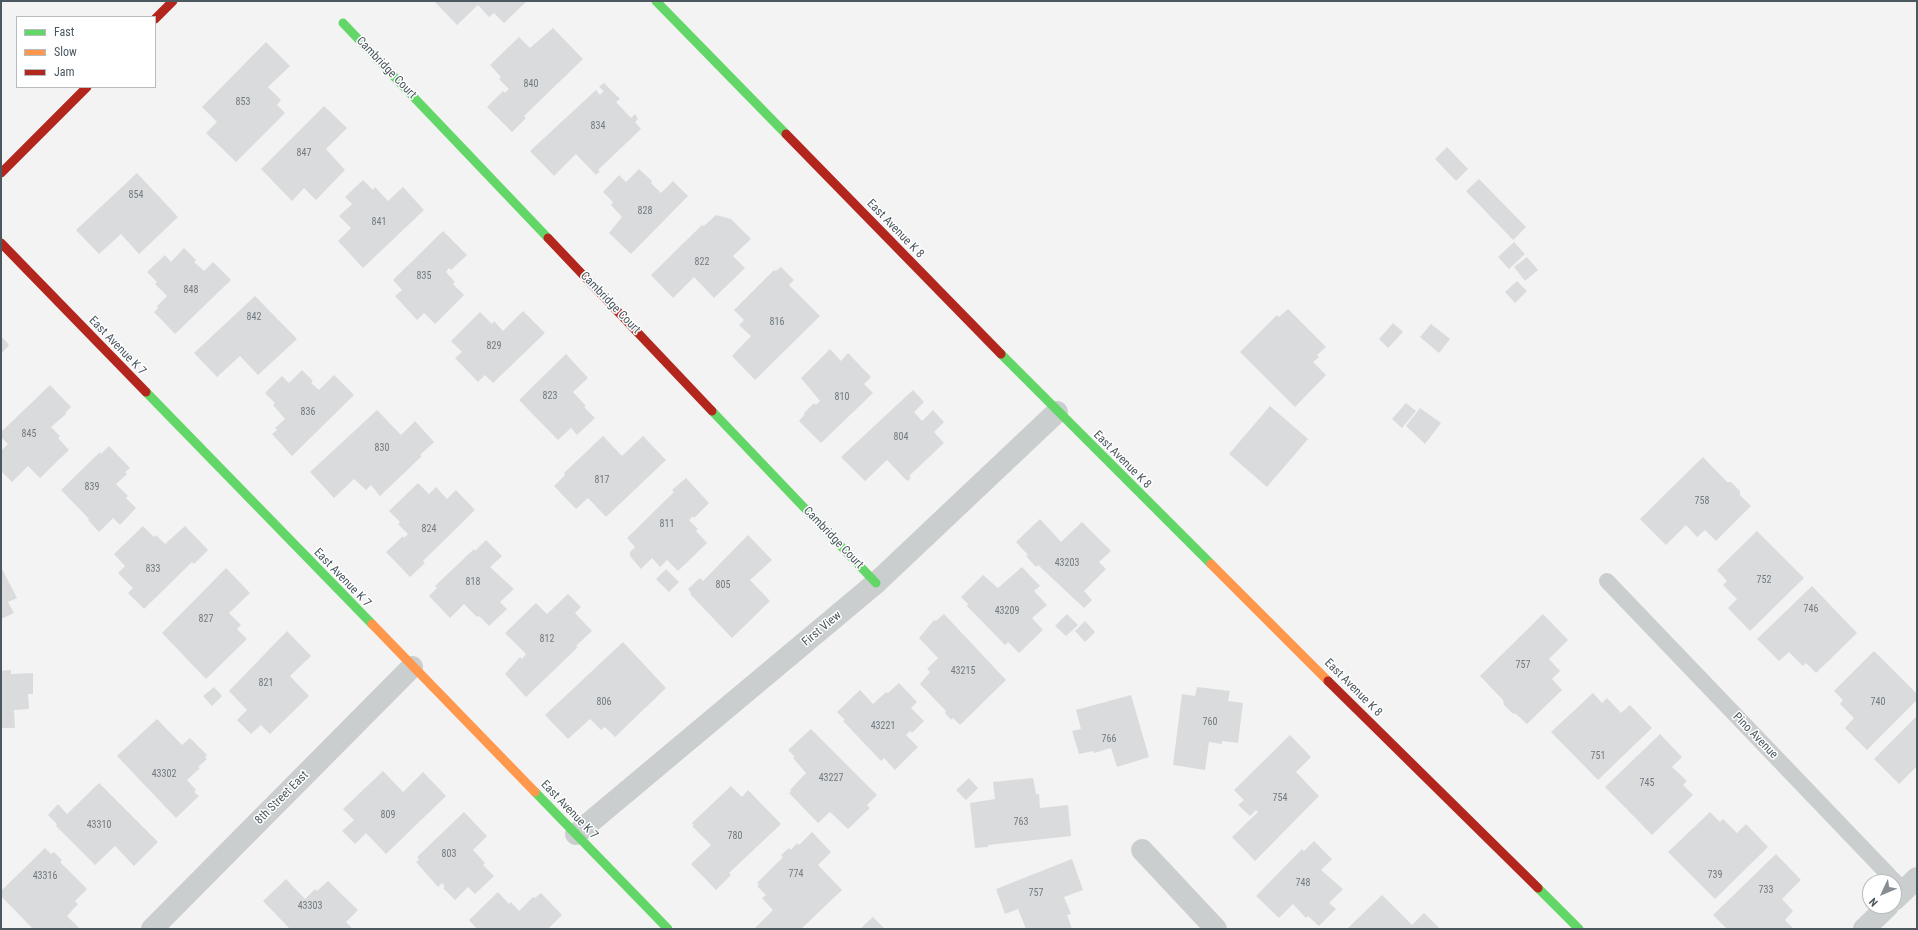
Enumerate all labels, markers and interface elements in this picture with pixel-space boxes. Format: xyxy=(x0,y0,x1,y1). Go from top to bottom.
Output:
legend xyxy=(16,16,156,88)
text: Fast xyxy=(54,25,74,39)
street label: Cambridge Court xyxy=(353,34,419,102)
text: Slow xyxy=(54,45,77,59)
text: Jam xyxy=(54,65,75,79)
house number: 840 xyxy=(524,78,538,90)
house number: 853 xyxy=(236,96,250,108)
house number: 834 xyxy=(591,120,605,132)
house number: 847 xyxy=(297,147,311,159)
house number: 854 xyxy=(129,189,143,201)
street label: East Avenue K 8 xyxy=(863,197,927,261)
house number: 828 xyxy=(638,205,652,217)
house number: 841 xyxy=(372,216,386,228)
house number: 822 xyxy=(695,256,709,268)
street label: Cambridge Court xyxy=(577,269,643,337)
house number: 835 xyxy=(417,270,431,282)
house number: 848 xyxy=(184,284,198,296)
house number: 842 xyxy=(247,311,261,323)
street label: East Avenue K 7 xyxy=(85,314,149,378)
house number: 816 xyxy=(770,316,784,328)
house number: 829 xyxy=(487,340,501,352)
house number: 823 xyxy=(543,390,557,402)
house number: 810 xyxy=(835,391,849,403)
house number: 836 xyxy=(301,406,315,418)
house number: 845 xyxy=(22,428,36,440)
street label: East Avenue K 8 xyxy=(1090,428,1154,492)
house number: 804 xyxy=(894,431,908,443)
house number: 830 xyxy=(375,442,389,454)
house number: 817 xyxy=(595,474,609,486)
house number: 839 xyxy=(85,481,99,493)
house number: 758 xyxy=(1695,495,1709,507)
street label: Cambridge Court xyxy=(800,504,866,572)
house number: 811 xyxy=(660,518,674,530)
house number: 824 xyxy=(422,523,436,535)
street label: East Avenue K 7 xyxy=(310,546,374,610)
house number: 43203 xyxy=(1055,557,1079,569)
house number: 833 xyxy=(146,563,160,575)
house number: 752 xyxy=(1757,574,1771,586)
house number: 818 xyxy=(466,576,480,588)
house number: 805 xyxy=(716,579,730,591)
house number: 746 xyxy=(1804,603,1818,615)
house number: 43209 xyxy=(995,605,1019,617)
street label: First View xyxy=(799,608,845,650)
house number: 827 xyxy=(199,613,213,625)
house number: 812 xyxy=(540,633,554,645)
street label: East Avenue K 8 xyxy=(1321,656,1385,720)
house number: 757 xyxy=(1516,659,1530,671)
house number: 43215 xyxy=(951,665,975,677)
house number: 821 xyxy=(259,677,273,689)
house number: 806 xyxy=(597,696,611,708)
house number: 740 xyxy=(1871,696,1885,708)
street label: Pino Avenue xyxy=(1729,710,1781,762)
house number: 760 xyxy=(1203,716,1217,728)
house number: 43221 xyxy=(871,720,895,732)
house number: 766 xyxy=(1102,733,1116,745)
house number: 751 xyxy=(1591,750,1605,762)
house number: 43302 xyxy=(152,768,176,780)
street label: 8th Street East xyxy=(252,768,312,828)
house number: 43227 xyxy=(819,772,843,784)
house number: 745 xyxy=(1640,777,1654,789)
street label: East Avenue K 7 xyxy=(537,778,601,842)
house number: 754 xyxy=(1273,792,1287,804)
house number: 809 xyxy=(381,809,395,821)
house number: 763 xyxy=(1014,816,1028,828)
house number: 43310 xyxy=(87,819,111,831)
house number: 780 xyxy=(728,830,742,842)
house number: 803 xyxy=(442,848,456,860)
house number: 774 xyxy=(789,868,803,880)
house number: 739 xyxy=(1708,869,1722,881)
house number: 43316 xyxy=(33,870,57,882)
north arrow xyxy=(1862,874,1902,914)
house number: 748 xyxy=(1296,877,1310,889)
house number: 733 xyxy=(1759,884,1773,896)
house number: 757 xyxy=(1029,887,1043,899)
text: N xyxy=(1867,895,1881,909)
house number: 43303 xyxy=(298,900,322,912)

